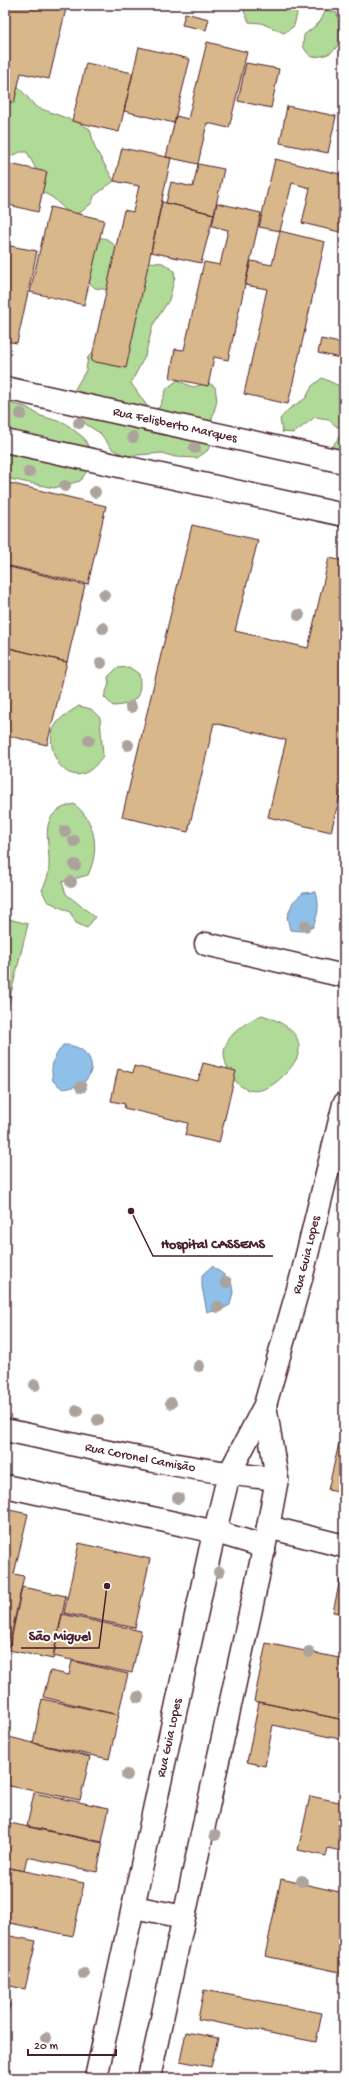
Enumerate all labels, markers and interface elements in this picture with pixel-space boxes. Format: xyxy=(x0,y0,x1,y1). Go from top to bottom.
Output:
street label: Rua Felisberto Marques xyxy=(111,404,240,446)
street label: Rua Guia Lopes xyxy=(289,1213,324,1296)
callout: Hospital CASSEMS xyxy=(153,1230,273,1256)
text: Hospital CASSEMS xyxy=(161,1237,265,1254)
street label: Rua Coronel Camisão xyxy=(83,1440,197,1476)
callout: São Miguel xyxy=(21,1622,99,1648)
text: São Miguel xyxy=(29,1629,91,1646)
street label: Rua Guia Lopes xyxy=(154,1696,186,1779)
scale bar xyxy=(28,2031,116,2057)
text: 20 m xyxy=(34,2040,59,2054)

